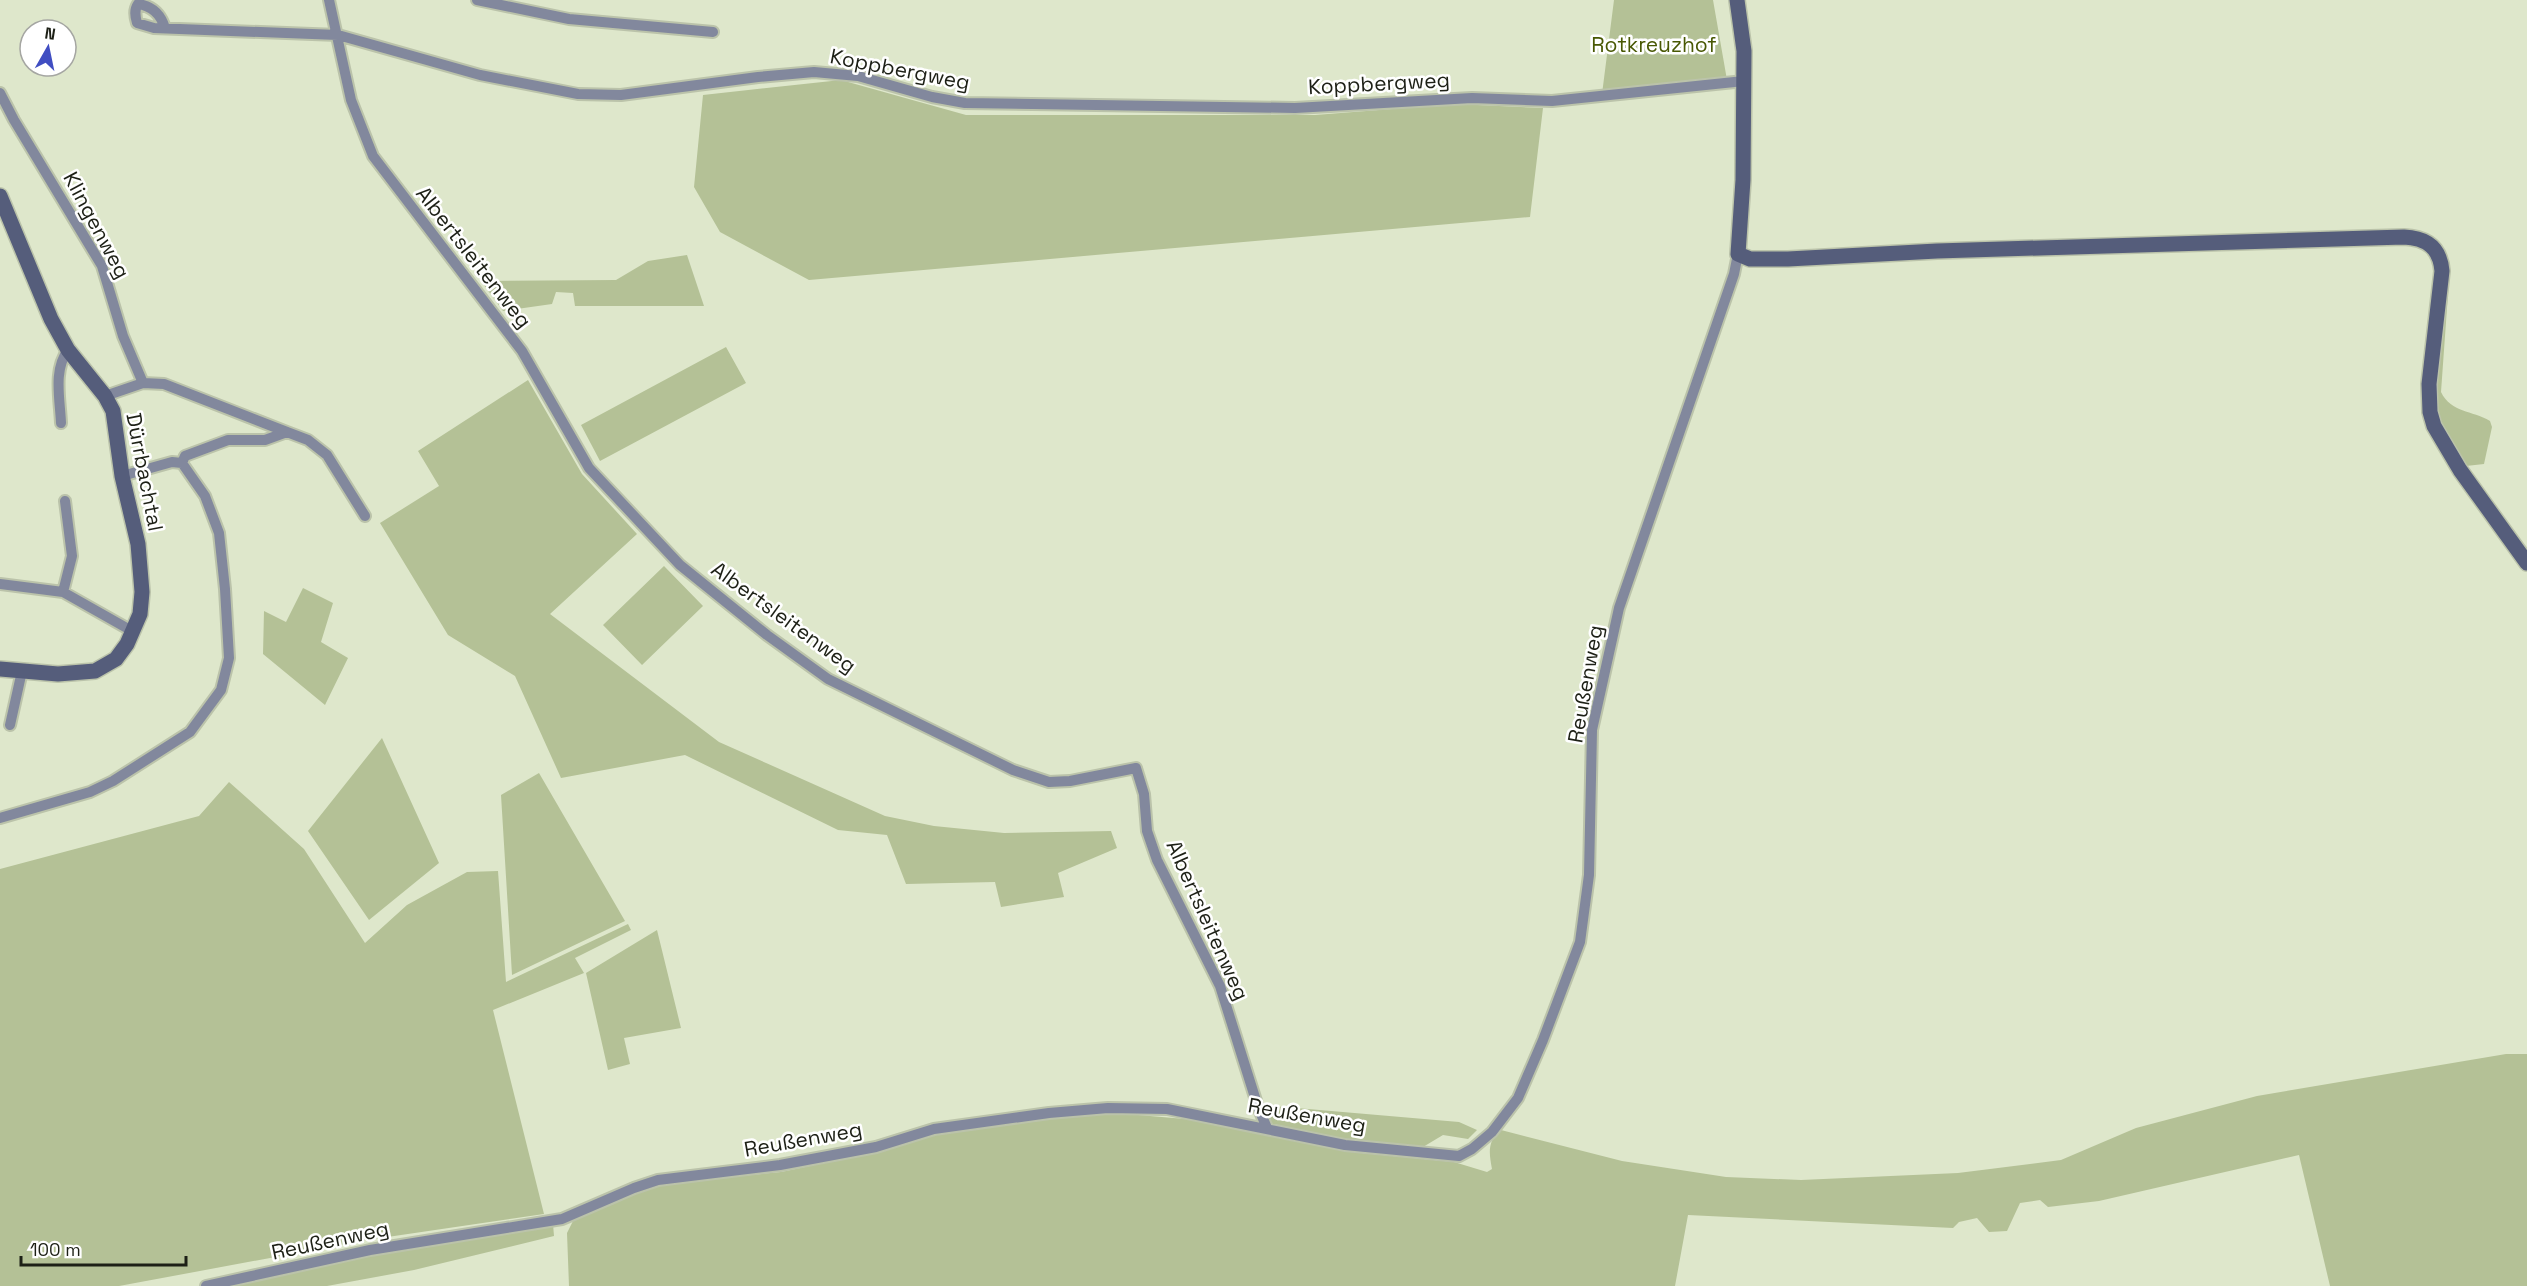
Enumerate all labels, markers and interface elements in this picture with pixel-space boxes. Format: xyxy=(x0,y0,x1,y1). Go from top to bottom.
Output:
north arrow xyxy=(18,18,78,78)
text: N xyxy=(43,22,57,45)
park label: Rotkreuzhof xyxy=(1591,31,1717,58)
street label: Koppbergweg xyxy=(828,42,972,96)
street label: Koppbergweg xyxy=(1307,66,1451,100)
street label: Klingenweg xyxy=(58,167,136,283)
street label: Albertsleitenweg xyxy=(410,181,538,333)
street label: Dürrbachtal xyxy=(120,411,170,533)
street label: Albertsleitenweg xyxy=(706,555,862,679)
street label: Reußenweg xyxy=(1561,623,1609,745)
street label: Albertsleitenweg xyxy=(1161,836,1255,1004)
street label: Reußenweg xyxy=(1246,1091,1368,1139)
street label: Reußenweg xyxy=(742,1115,864,1163)
street label: Reußenweg xyxy=(269,1214,391,1266)
scale bar xyxy=(21,1229,186,1267)
text: 100 m xyxy=(30,1238,81,1261)

